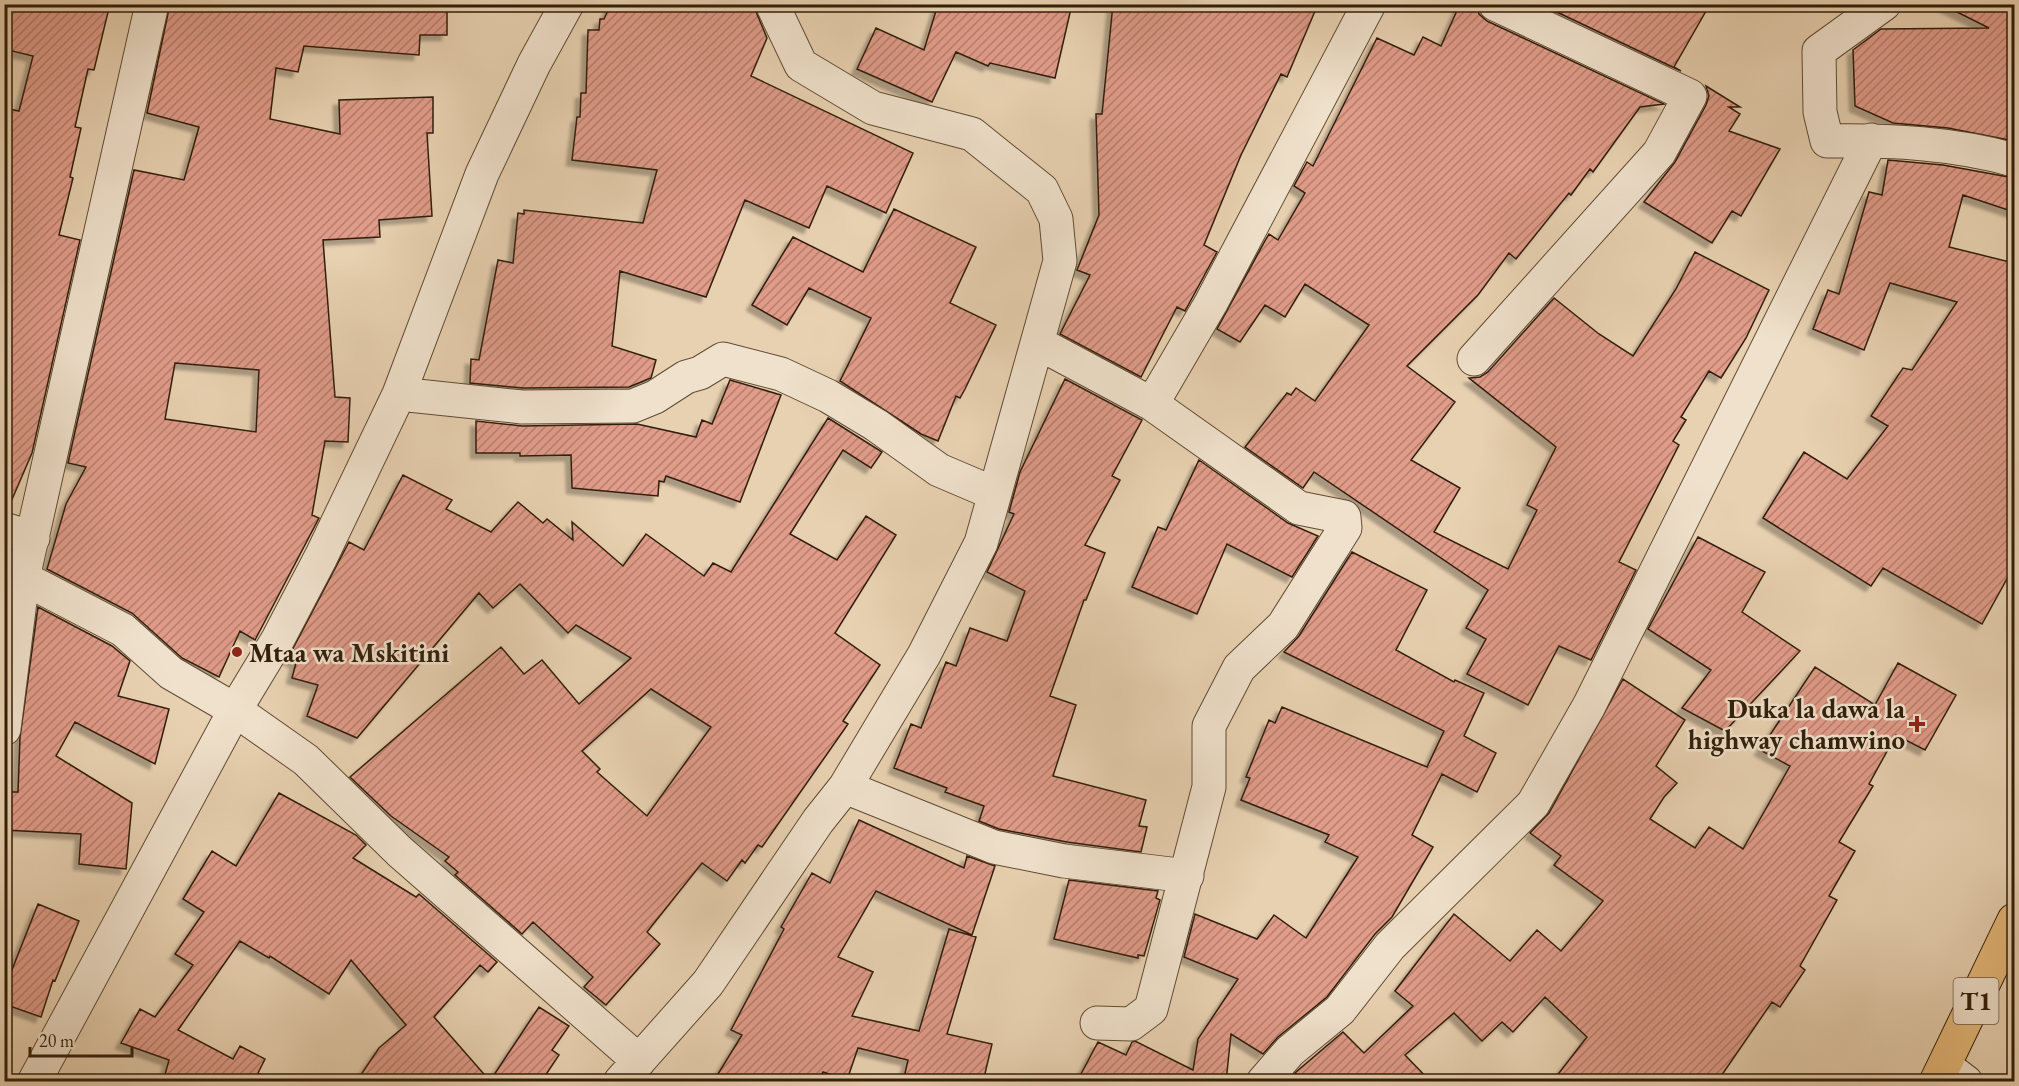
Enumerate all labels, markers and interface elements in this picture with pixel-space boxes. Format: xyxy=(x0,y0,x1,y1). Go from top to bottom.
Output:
place label: Mtaa wa Mskitini xyxy=(249,635,449,670)
marker: Mtaa wa Mskitini xyxy=(230,645,244,659)
place label: Duka la dawa la highway chamwino xyxy=(1688,691,1905,757)
marker: Duka la dawa la highway chamwino xyxy=(1910,717,1924,731)
road number: T1 xyxy=(1954,978,1998,1024)
scale bar xyxy=(30,1020,132,1058)
text: 20 m xyxy=(39,1029,74,1052)

